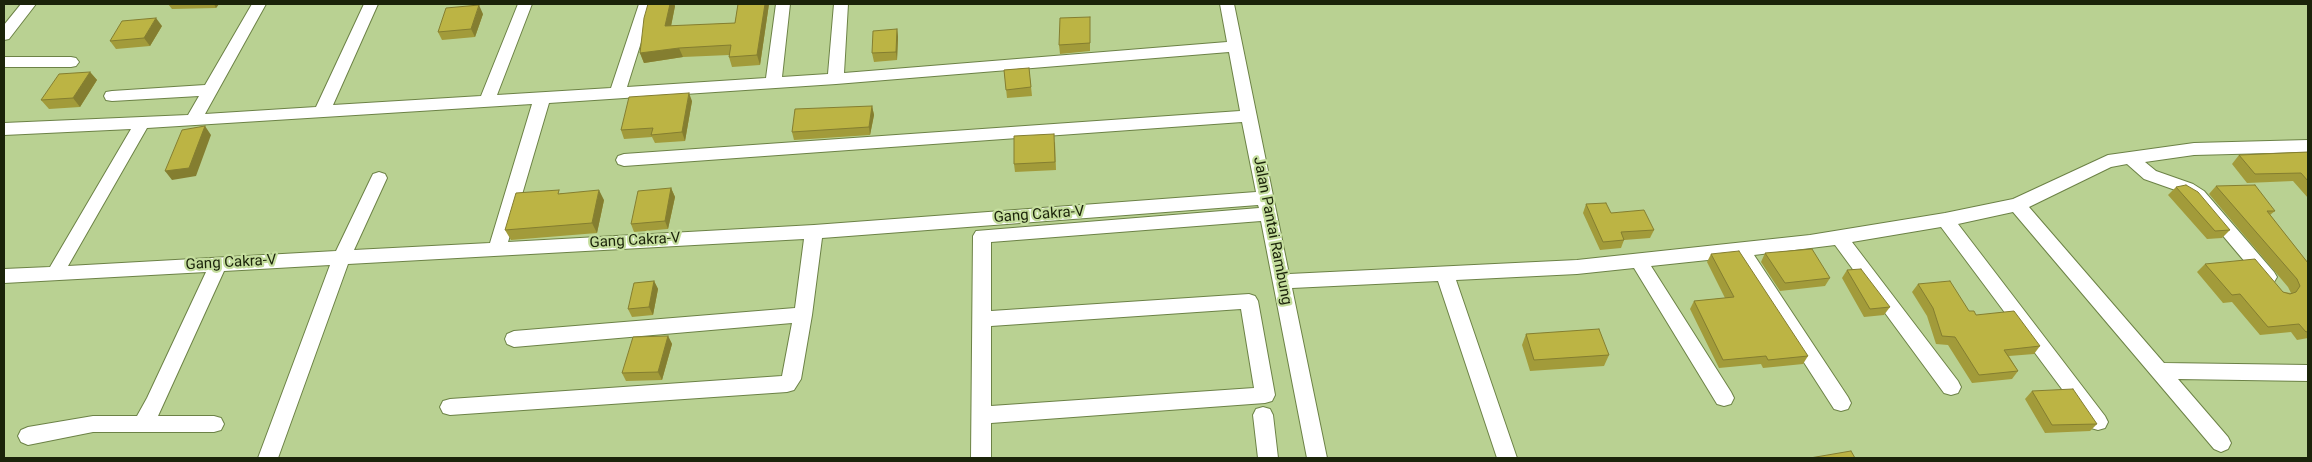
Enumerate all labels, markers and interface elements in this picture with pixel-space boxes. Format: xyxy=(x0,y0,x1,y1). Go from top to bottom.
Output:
street label: Jalan Pantai Rambung xyxy=(1249,155,1295,307)
street label: Gang Cakra-V xyxy=(993,203,1085,227)
street label: Gang Cakra-V xyxy=(589,230,681,252)
street label: Gang Cakra-V xyxy=(185,252,277,274)

